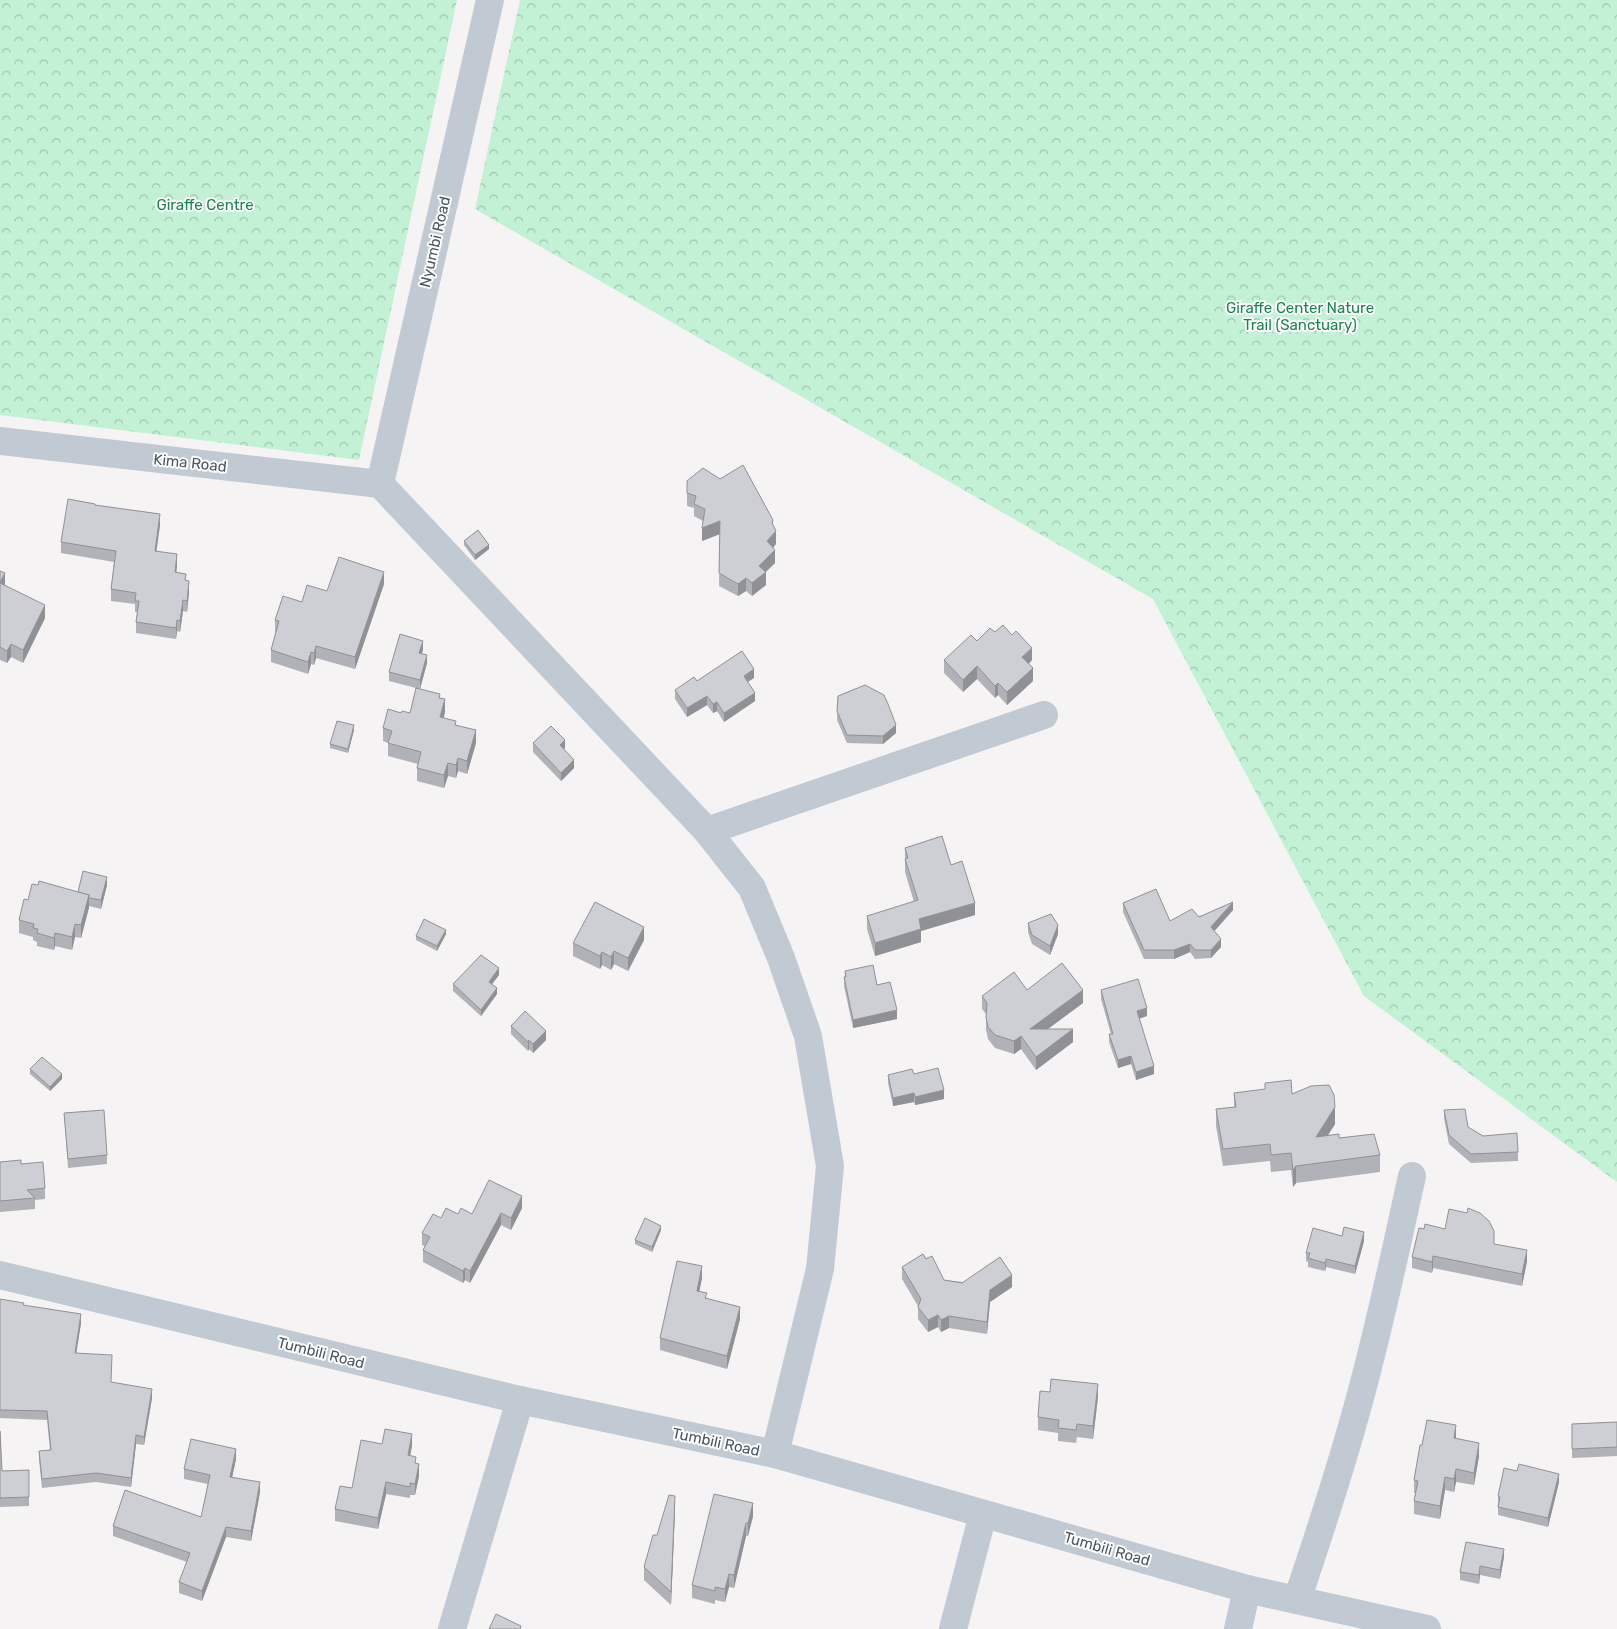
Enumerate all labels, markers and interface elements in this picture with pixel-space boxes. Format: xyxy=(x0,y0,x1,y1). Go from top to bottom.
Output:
street label: Nyumbi Road xyxy=(416,195,454,289)
park label: Giraffe Centre xyxy=(156,196,254,214)
park label: Giraffe Center Nature Trail (Sanctuary) xyxy=(1226,299,1374,334)
street label: Kima Road xyxy=(153,450,227,476)
street label: Tumbili Road xyxy=(276,1334,366,1372)
street label: Tumbili Road xyxy=(671,1424,761,1460)
street label: Tumbili Road xyxy=(1062,1528,1152,1570)

